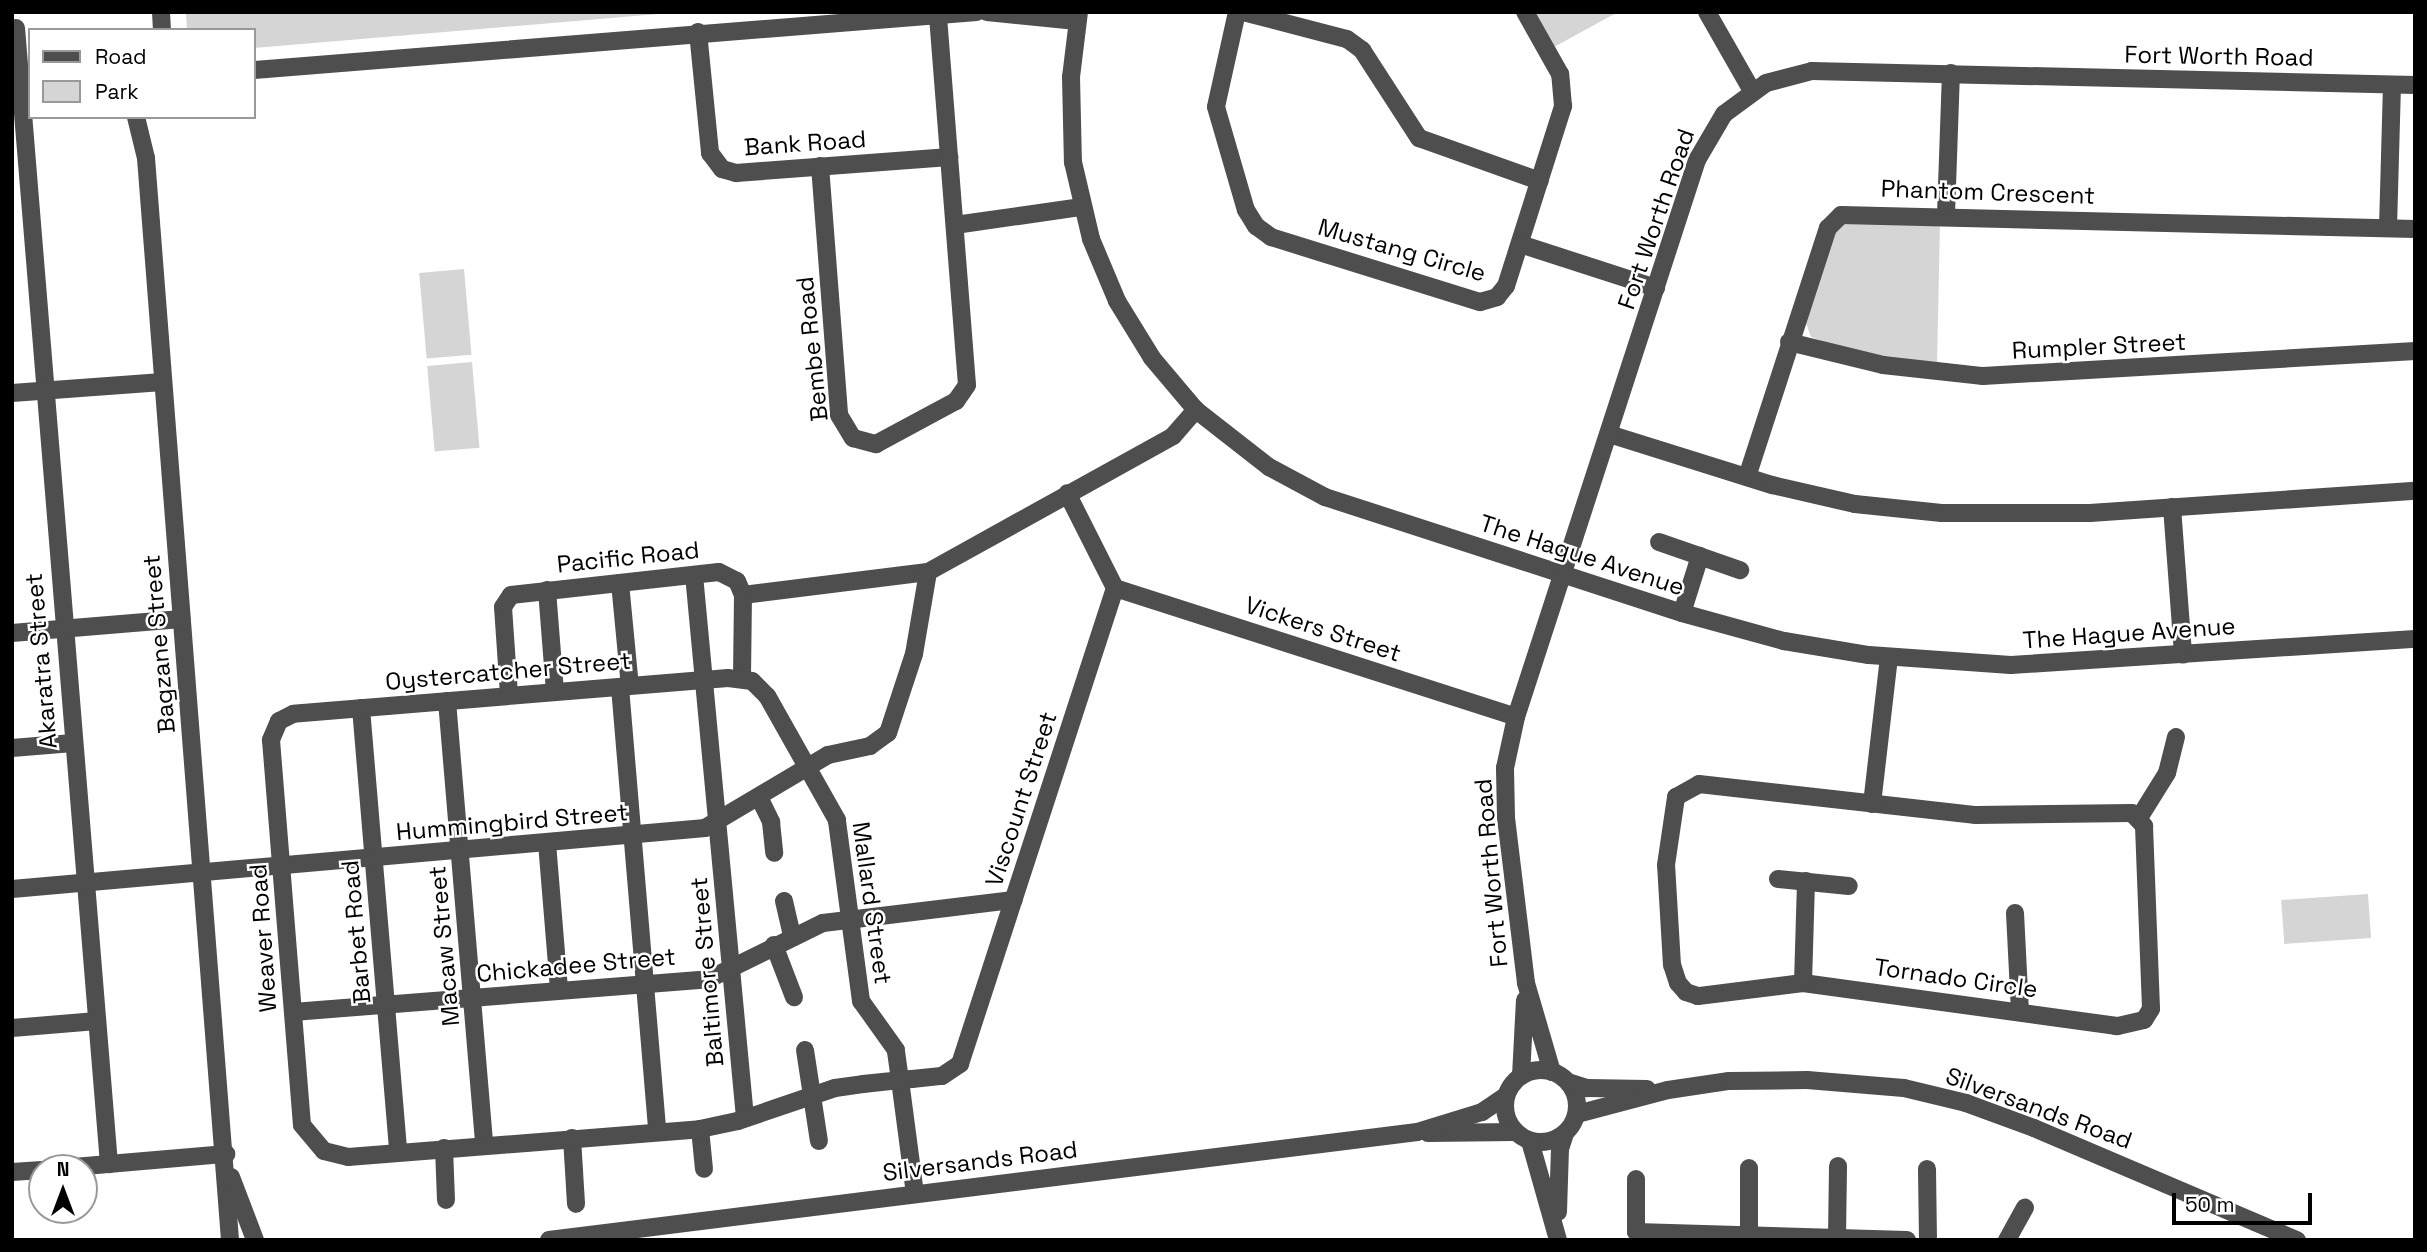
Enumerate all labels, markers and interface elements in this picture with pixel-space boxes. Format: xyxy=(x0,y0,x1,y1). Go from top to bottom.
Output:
legend xyxy=(28,28,256,119)
street label: Fort Worth Road xyxy=(2124,40,2314,72)
text: Road xyxy=(95,43,147,70)
text: Park xyxy=(95,78,139,105)
street label: Bank Road xyxy=(743,124,867,162)
street label: Fort Worth Road xyxy=(1612,125,1700,313)
street label: Phantom Crescent xyxy=(1880,174,2096,210)
street label: Mustang Circle xyxy=(1315,212,1489,288)
street label: Bembe Road xyxy=(790,275,834,423)
street label: Rumpler Street xyxy=(2011,327,2187,365)
street label: The Hague Avenue xyxy=(1476,508,1688,602)
street label: Pacific Road xyxy=(555,535,701,579)
street label: Bagzane Street xyxy=(137,553,181,735)
street label: Akaratra Street xyxy=(19,572,63,750)
street label: Vickers Street xyxy=(1241,590,1405,668)
street label: The Hague Avenue xyxy=(2021,611,2237,655)
street label: Oystercatcher Street xyxy=(384,646,632,696)
street label: Viscount Street xyxy=(979,708,1063,890)
street label: Fort Worth Road xyxy=(1468,777,1514,969)
street label: Hummingbird Street xyxy=(395,798,629,846)
street label: Mallard Street xyxy=(846,820,898,986)
street label: Barbet Road xyxy=(335,859,377,1005)
street label: Weaver Road xyxy=(243,863,283,1013)
street label: Macaw Street xyxy=(423,865,465,1027)
street label: Baltimore Street xyxy=(684,876,730,1068)
street label: Chickadee Street xyxy=(475,942,677,988)
street label: Tornado Circle xyxy=(1873,952,2039,1004)
street label: Silversands Road xyxy=(1942,1061,2136,1155)
street label: Silversands Road xyxy=(881,1135,1079,1187)
north arrow xyxy=(28,1154,98,1224)
text: N xyxy=(57,1157,69,1182)
scale bar xyxy=(2175,1178,2315,1222)
text: 50 m xyxy=(2185,1191,2235,1218)

